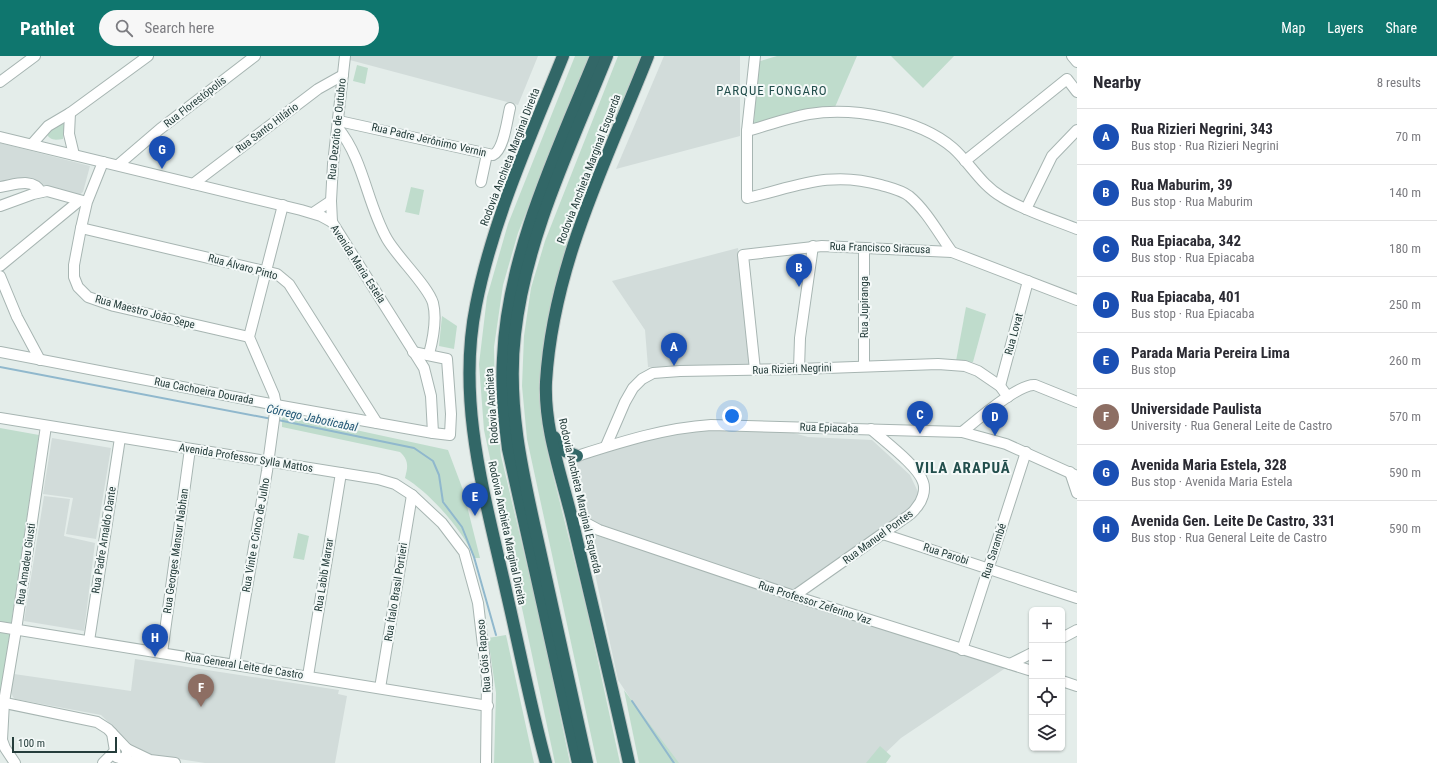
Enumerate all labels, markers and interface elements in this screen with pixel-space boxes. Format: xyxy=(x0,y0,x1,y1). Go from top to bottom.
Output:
search box xyxy=(99,10,379,46)
text: Pathlet xyxy=(20,17,75,40)
icon: search xyxy=(113,17,135,39)
text: Search here xyxy=(145,19,214,37)
text: Map xyxy=(1281,20,1305,36)
text: Layers xyxy=(1327,20,1364,36)
text: Share xyxy=(1386,20,1417,36)
text: Nearby xyxy=(1093,72,1141,92)
street label: Rua Florestópolis xyxy=(161,74,229,130)
text: 8 results xyxy=(1377,75,1421,90)
street label: Rua Dezoito de Outubro xyxy=(325,77,349,181)
district label: PARQUE FONGARO xyxy=(716,83,828,98)
street label: Rodovia Anchieta Marginal Direita xyxy=(478,86,542,228)
street label: Rodovia Anchieta Marginal Esquerda xyxy=(554,92,624,246)
street label: Rua Santo Hilário xyxy=(233,100,301,156)
street label: Rua Padre Jerônimo Vernin xyxy=(370,120,488,160)
text: Rua Rizieri Negrini, 343 xyxy=(1131,120,1273,138)
text: A xyxy=(1102,129,1110,144)
text: 70 m xyxy=(1395,129,1421,144)
pin: G xyxy=(149,136,175,169)
text: Bus stop · Rua Rizieri Negrini xyxy=(1131,138,1279,153)
text: Rua Maburim, 39 xyxy=(1131,176,1233,194)
text: B xyxy=(1102,185,1110,200)
text: 140 m xyxy=(1389,185,1421,200)
text: Bus stop · Rua Maburim xyxy=(1131,194,1253,209)
street label: Avenida Maria Estela xyxy=(328,222,388,306)
text: Rua Epiacaba, 342 xyxy=(1131,232,1241,250)
street label: Rua Francisco Siracusa xyxy=(829,240,931,256)
text: C xyxy=(1102,241,1110,256)
text: 180 m xyxy=(1389,241,1421,256)
text: Bus stop · Rua Epiacaba xyxy=(1131,250,1254,265)
street label: Rua Álvaro Pinto xyxy=(207,251,280,283)
pin: B xyxy=(786,254,812,287)
street label: Rua Jupiranga xyxy=(858,276,871,338)
text: Rua Epiacaba, 401 xyxy=(1131,288,1241,306)
street label: Rua Maestro João Sepe xyxy=(94,292,196,332)
text: D xyxy=(1102,297,1110,312)
text: 250 m xyxy=(1389,297,1421,312)
text: Bus stop · Rua Epiacaba xyxy=(1131,306,1254,321)
street label: Rua Lovat xyxy=(1002,312,1026,356)
pin: A xyxy=(661,333,687,366)
text: Parada Maria Pereira Lima xyxy=(1131,344,1290,362)
text: E xyxy=(1103,353,1109,368)
text: 260 m xyxy=(1389,353,1421,368)
street label: Rua Rizieri Negrini xyxy=(752,361,832,377)
text: Bus stop xyxy=(1131,362,1176,377)
street label: Rodovia Anchieta xyxy=(483,368,501,444)
street label: Rua Cachoeira Dourada xyxy=(153,375,255,407)
text: Universidade Paulista xyxy=(1131,400,1262,418)
water label: Córrego Jaboticabal xyxy=(265,401,359,435)
pin: C xyxy=(907,401,933,434)
pin: D xyxy=(982,403,1008,436)
your location xyxy=(722,406,742,426)
text: F xyxy=(1103,409,1109,424)
text: 570 m xyxy=(1389,409,1421,424)
street label: Rodovia Anchieta Marginal Esquerda xyxy=(556,417,604,575)
text: University · Rua General Leite de Castro xyxy=(1131,418,1332,433)
street label: Rua Epiacaba xyxy=(799,420,859,436)
street label: Avenida Professor Sylla Mattos xyxy=(178,441,314,475)
text: Avenida Maria Estela, 328 xyxy=(1131,456,1287,474)
district label: VILA ARAPUÃ xyxy=(915,459,1011,477)
street label: Rodovia Anchieta Marginal Direita xyxy=(485,460,529,606)
text: G xyxy=(1102,465,1110,480)
text: 590 m xyxy=(1389,465,1421,480)
text: Bus stop · Avenida Maria Estela xyxy=(1131,474,1292,489)
street label: Rua Vinte e Cinco de Julho xyxy=(240,476,273,593)
pin: E xyxy=(462,483,488,516)
street label: Rua Padre Arnaldo Dante xyxy=(89,486,119,594)
street label: Rua Georges Mansur Nabhan xyxy=(161,488,191,614)
street label: Rua Manuel Pontes xyxy=(840,507,916,567)
text: Avenida Gen. Leite De Castro, 331 xyxy=(1131,512,1335,530)
text: H xyxy=(1102,521,1110,536)
text: 590 m xyxy=(1389,521,1421,536)
street label: Rua Amadeu Giusti xyxy=(14,522,38,606)
street label: Rua Sarambé xyxy=(979,522,1009,580)
text: Bus stop · Rua General Leite de Castro xyxy=(1131,530,1327,545)
street label: Rua Labib Marrar xyxy=(312,537,336,613)
street label: Rua Parobi xyxy=(922,541,970,567)
street label: Rua Ítalo Brasil Portieri xyxy=(382,542,410,642)
street label: Rua Professor Zeferino Vaz xyxy=(757,579,873,628)
map controls xyxy=(1029,607,1065,751)
button: + xyxy=(1029,607,1065,643)
street label: Rua Góis Raposo xyxy=(474,618,494,693)
pin: H xyxy=(142,624,168,657)
button: − xyxy=(1029,643,1065,679)
street label: Rua General Leite de Castro xyxy=(184,650,305,682)
pin: F xyxy=(188,674,214,707)
button: locate xyxy=(1029,679,1065,715)
button: layers xyxy=(1029,715,1065,751)
scale bar xyxy=(12,735,117,754)
text: 100 m xyxy=(18,737,45,750)

